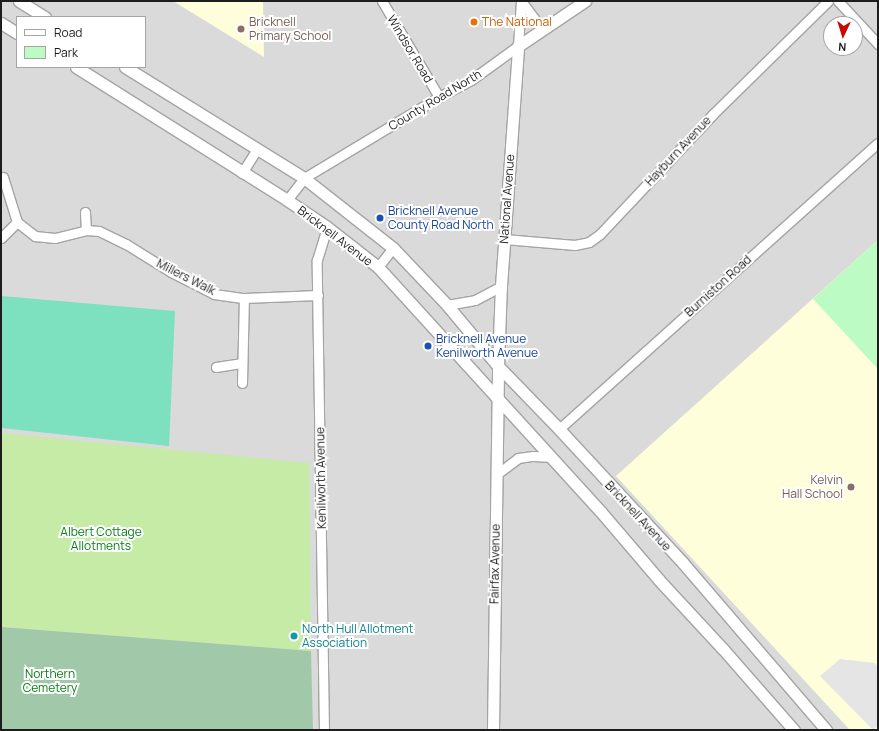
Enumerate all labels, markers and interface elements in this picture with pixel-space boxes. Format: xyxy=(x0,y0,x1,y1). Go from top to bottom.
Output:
street label: Windsor Road xyxy=(384,12,436,86)
place label: Bricknell Primary School xyxy=(249,15,331,43)
place label: The National xyxy=(482,15,552,29)
legend xyxy=(16,16,146,68)
north arrow xyxy=(823,16,863,56)
marker: The National xyxy=(469,17,479,27)
text: Road xyxy=(54,24,82,41)
marker: Bricknell Primary School xyxy=(236,24,246,34)
text: N xyxy=(838,40,847,55)
text: Park xyxy=(54,44,78,61)
street label: County Road North xyxy=(386,67,484,133)
street label: Hayburn Avenue xyxy=(642,113,714,189)
street label: National Avenue xyxy=(497,154,517,244)
street label: Bricknell Avenue xyxy=(295,203,375,269)
place label: Bricknell Avenue County Road North xyxy=(388,204,494,232)
marker: Bricknell Avenue County Road North xyxy=(375,213,385,223)
street label: Burniston Road xyxy=(682,252,754,320)
street label: Millers Walk xyxy=(154,256,218,298)
place label: Bricknell Avenue Kenilworth Avenue xyxy=(436,332,538,360)
marker: Bricknell Avenue Kenilworth Avenue xyxy=(423,341,433,351)
street label: Kenilworth Avenue xyxy=(313,427,329,529)
place label: Kelvin Hall School xyxy=(782,473,843,501)
street label: Bricknell Avenue xyxy=(602,478,674,554)
marker: Kelvin Hall School xyxy=(846,482,856,492)
street label: Fairfax Avenue xyxy=(487,524,503,604)
park label: Albert Cottage Allotments xyxy=(60,525,142,553)
place label: North Hull Allotment Association xyxy=(302,622,413,650)
marker: North Hull Allotment Association xyxy=(289,631,299,641)
park label: Northern Cemetery xyxy=(23,667,77,695)

